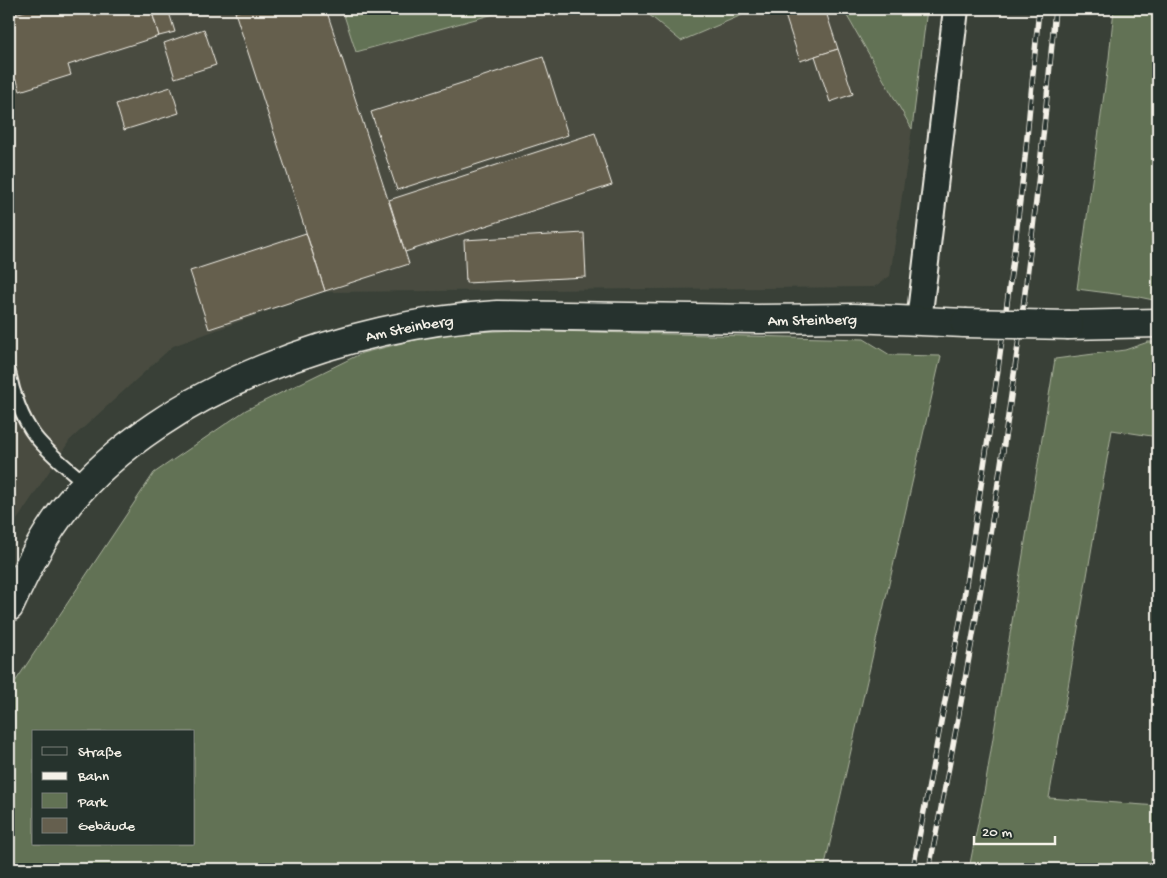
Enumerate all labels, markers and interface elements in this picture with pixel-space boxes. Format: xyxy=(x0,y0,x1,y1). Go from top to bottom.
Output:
street label: Am Steinberg xyxy=(768,312,857,332)
street label: Am Steinberg xyxy=(364,313,455,348)
legend xyxy=(32,730,195,846)
text: Straße xyxy=(78,744,122,762)
text: Bahn xyxy=(77,768,109,786)
text: Park xyxy=(77,794,108,812)
scale bar xyxy=(974,813,1056,845)
text: Gebäude xyxy=(78,818,135,836)
text: 20 m xyxy=(982,824,1012,842)

